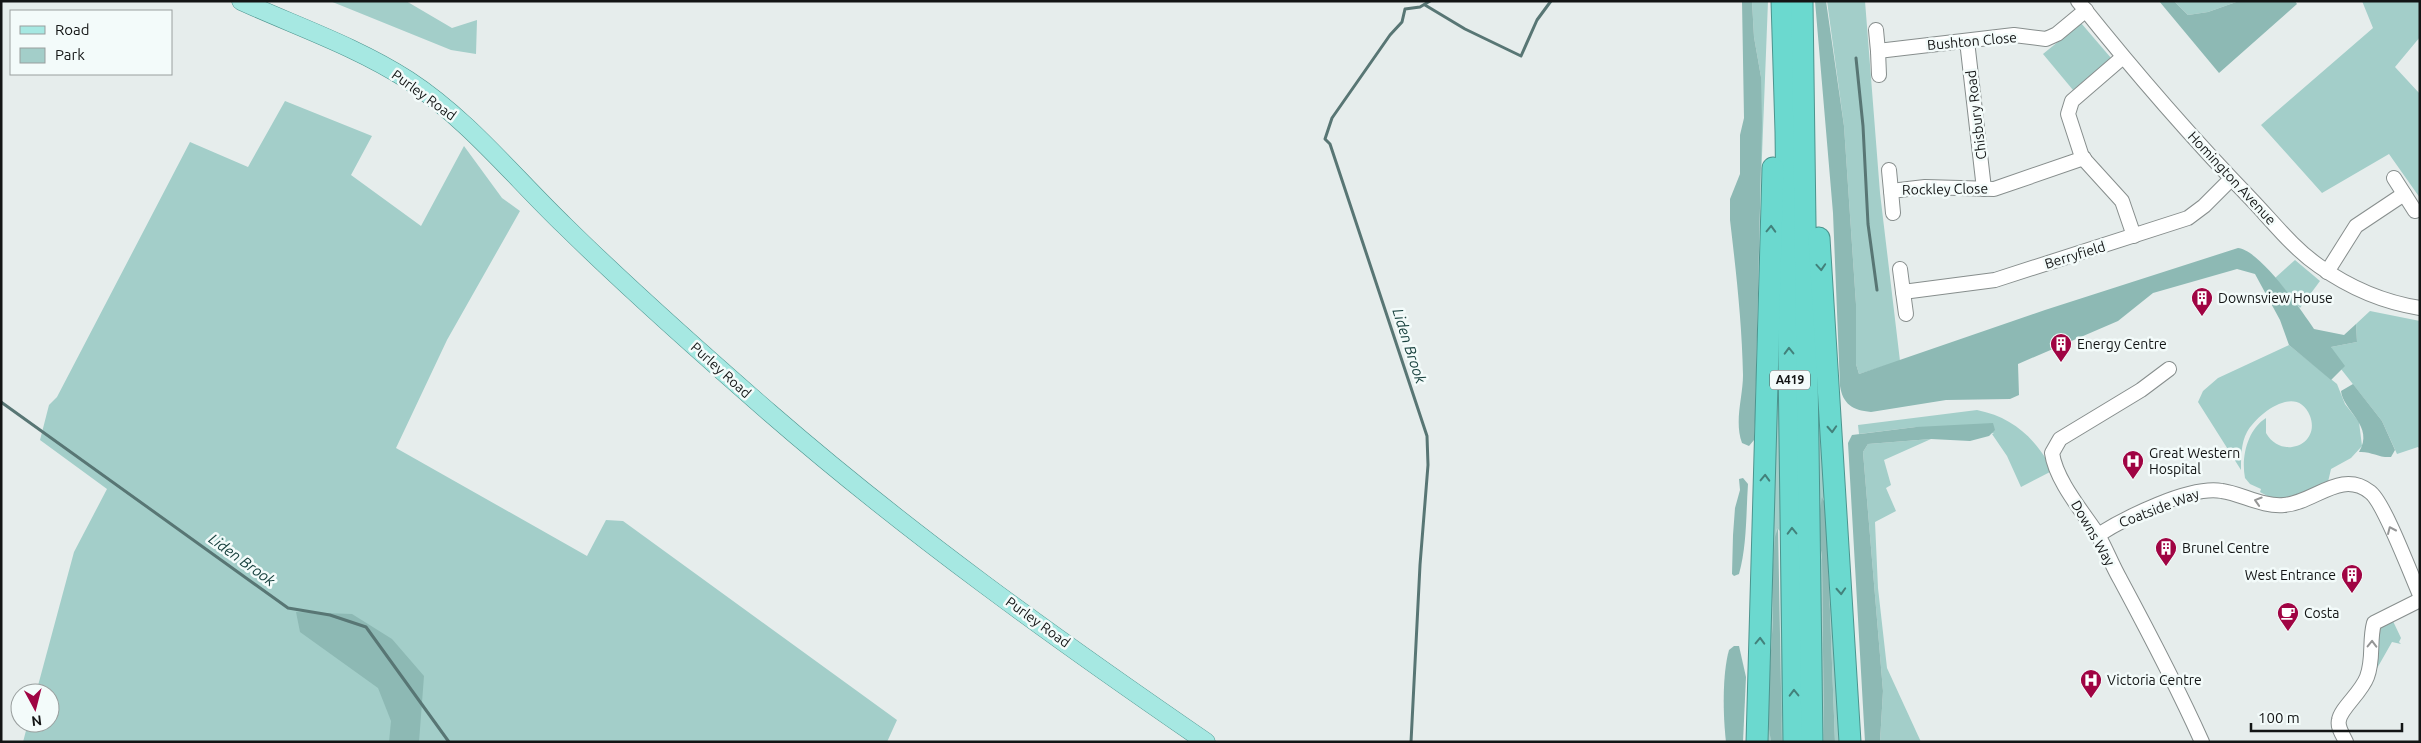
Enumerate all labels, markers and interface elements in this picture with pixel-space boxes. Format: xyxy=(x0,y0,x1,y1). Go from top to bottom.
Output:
legend xyxy=(10,10,172,75)
text: Road xyxy=(55,21,90,38)
street label: Bushton Close xyxy=(1926,29,2018,53)
text: Park xyxy=(55,46,85,63)
street label: Purley Road xyxy=(389,66,459,124)
street label: Chisbury Road xyxy=(1963,69,1989,161)
street label: Homington Avenue xyxy=(2185,128,2279,228)
street label: Rockley Close xyxy=(1902,180,1988,198)
one-way arrow xyxy=(1766,225,1777,233)
street label: Berryfield xyxy=(2043,238,2107,272)
one-way arrow xyxy=(1815,263,1826,271)
building icon: Downsview House xyxy=(2190,286,2214,317)
place label: Downsview House xyxy=(2218,290,2333,306)
water label: Liden Brook xyxy=(1389,306,1430,386)
building icon: Energy Centre xyxy=(2049,332,2073,363)
place label: Energy Centre xyxy=(2077,336,2167,352)
street label: Purley Road xyxy=(688,339,754,401)
one-way arrow xyxy=(1784,346,1794,354)
road number: A419 xyxy=(1770,370,1810,390)
one-way arrow xyxy=(1826,425,1837,433)
place label: Great Western Hospital xyxy=(2149,445,2240,477)
hospital icon: Great Western Hospital xyxy=(2121,449,2145,480)
one-way arrow xyxy=(1760,474,1770,482)
street label: Coatside Way xyxy=(2117,485,2202,531)
one-way arrow xyxy=(2254,496,2263,506)
street label: Downs Way xyxy=(2068,497,2118,569)
one-way arrow xyxy=(1787,526,1797,534)
one-way arrow xyxy=(2387,526,2398,535)
water label: Liden Brook xyxy=(206,530,279,590)
building icon: Brunel Centre xyxy=(2154,536,2178,567)
place label: Brunel Centre xyxy=(2182,540,2270,556)
building icon: West Entrance xyxy=(2340,563,2364,594)
place label: West Entrance xyxy=(2245,567,2336,583)
one-way arrow xyxy=(1835,587,1846,595)
street label: Purley Road xyxy=(1003,593,1073,651)
cafe icon: Costa xyxy=(2276,601,2300,632)
place label: Costa xyxy=(2304,605,2340,621)
one-way arrow xyxy=(1755,636,1765,644)
one-way arrow xyxy=(2367,640,2377,648)
hospital icon: Victoria Centre xyxy=(2079,668,2103,699)
place label: Victoria Centre xyxy=(2107,672,2202,688)
north arrow xyxy=(10,683,60,733)
one-way arrow xyxy=(1789,689,1799,696)
scale bar xyxy=(2251,700,2402,732)
text: 100 m xyxy=(2258,709,2300,726)
text: N xyxy=(30,712,43,729)

